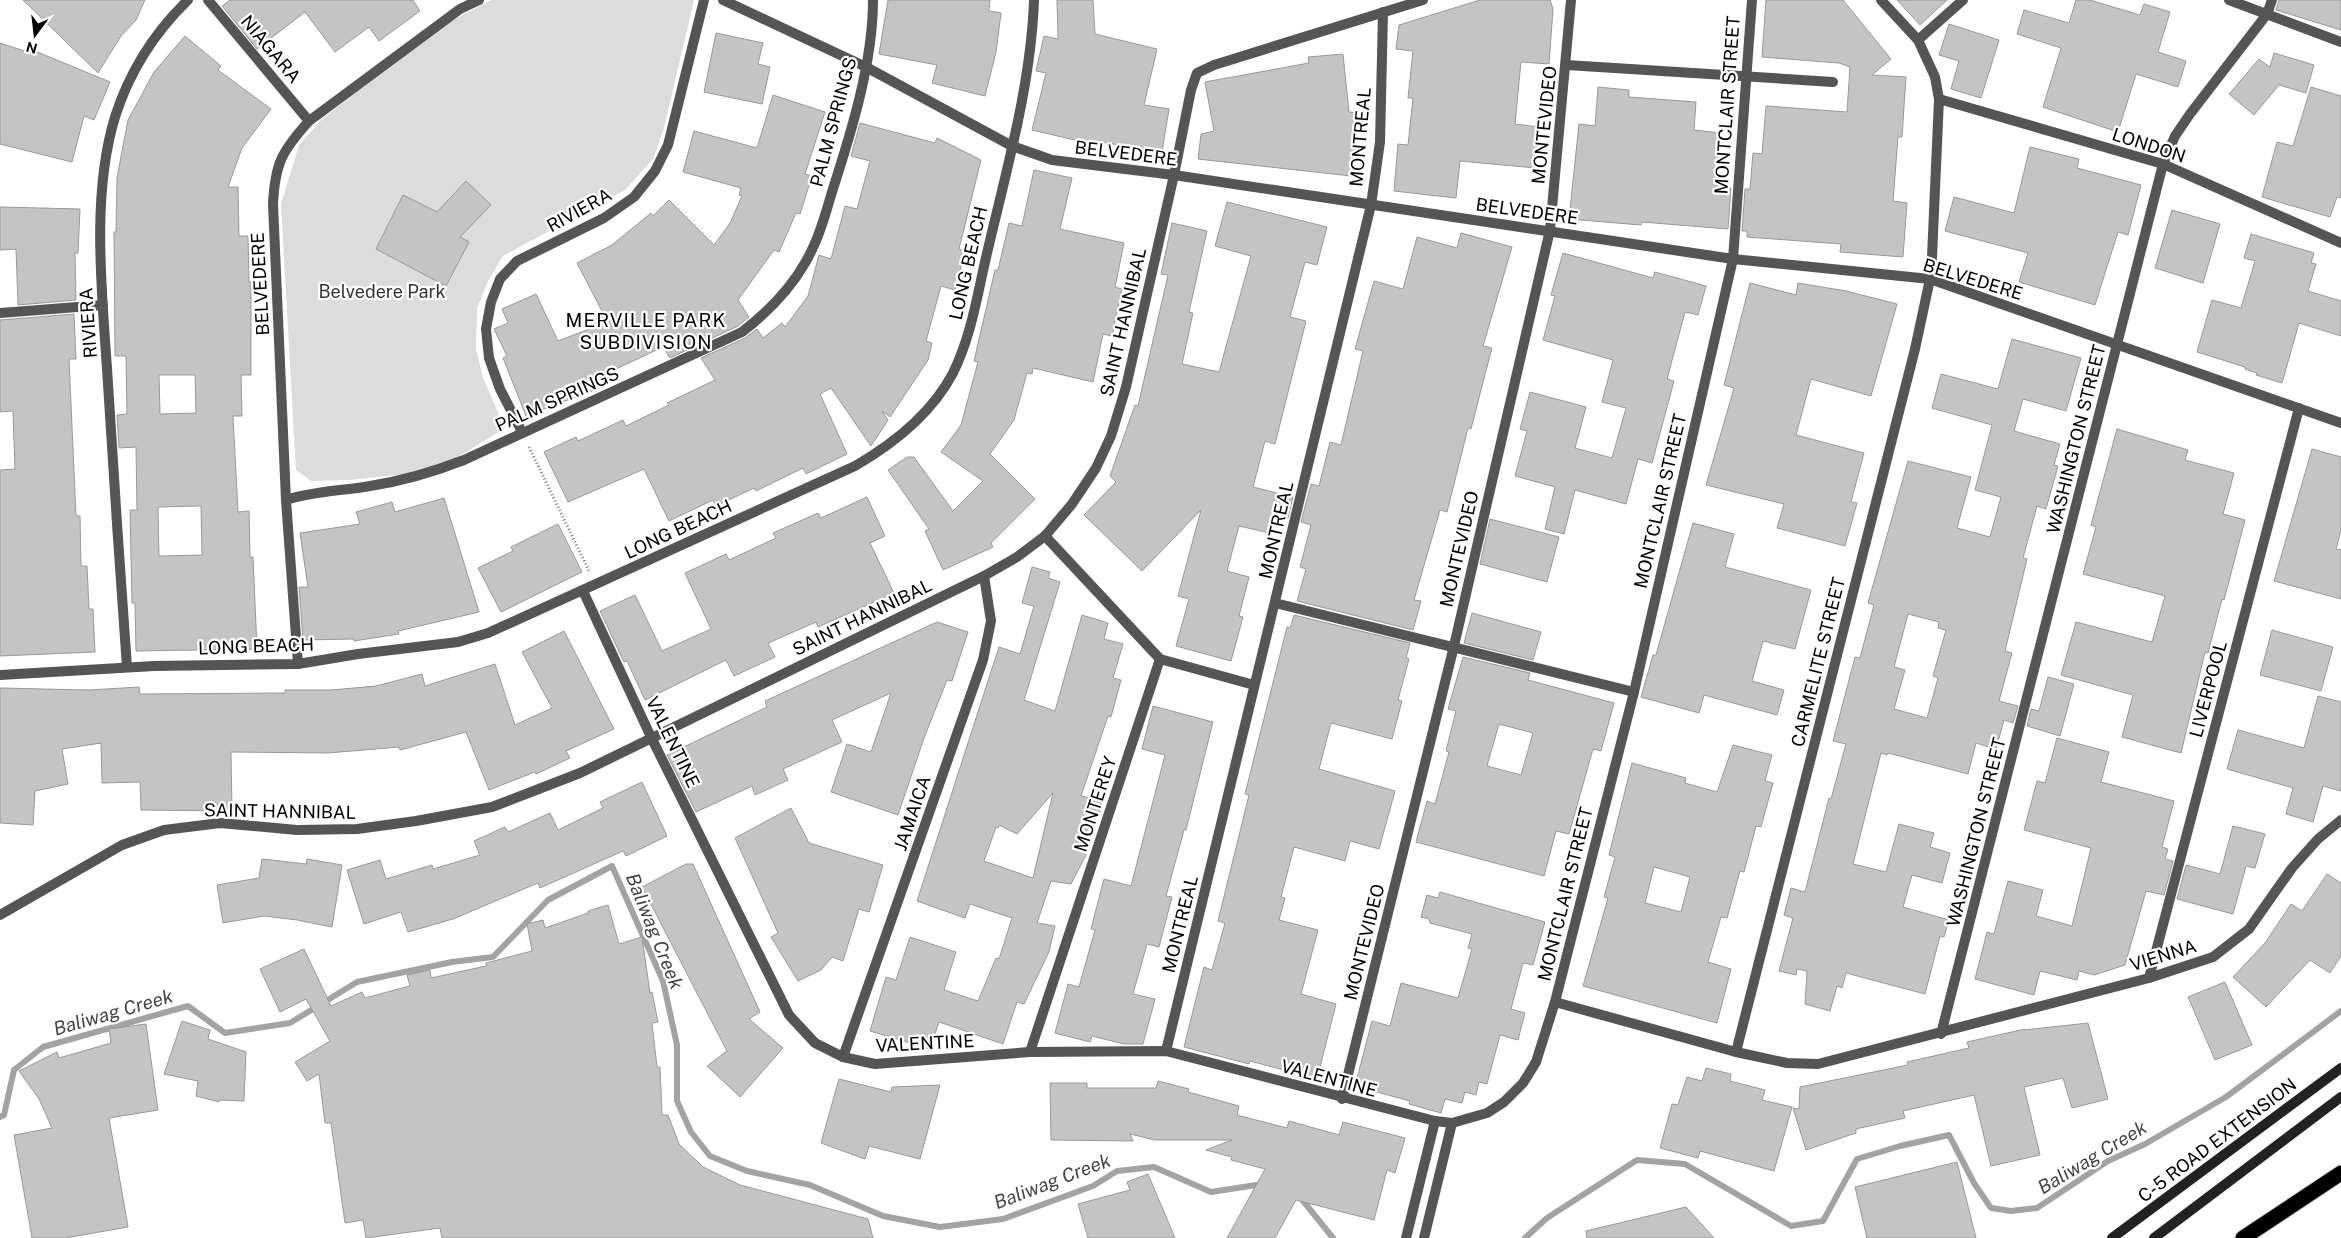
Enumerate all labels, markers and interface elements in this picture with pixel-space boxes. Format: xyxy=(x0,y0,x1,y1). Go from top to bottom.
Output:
north arrow xyxy=(10,10,60,60)
street label: NIAGARA xyxy=(237,11,305,87)
street label: MONTCLAIR STREET xyxy=(1710,15,1744,195)
text: N xyxy=(24,38,39,57)
street label: PALM SPRINGS xyxy=(806,55,860,189)
street label: MONTEVIDEO xyxy=(1527,65,1561,185)
street label: MONTREAL xyxy=(1345,86,1375,188)
street label: LONDON xyxy=(2110,123,2188,167)
street label: BELVEDERE xyxy=(1073,136,1179,170)
street label: RIVIERA xyxy=(543,184,615,236)
street label: BELVEDERE xyxy=(1474,193,1580,229)
street label: LONG BEACH xyxy=(945,204,991,322)
street label: BELVEDERE xyxy=(247,232,273,336)
street label: SAINT HANNIBAL xyxy=(1096,245,1150,399)
street label: BELVEDERE xyxy=(1921,254,2025,304)
park label: Belvedere Park xyxy=(318,281,446,302)
street label: RIVIERA xyxy=(75,287,101,359)
district label: MERVILLE PARK SUBDIVISION xyxy=(566,309,726,353)
street label: WASHINGTON STREET xyxy=(2042,342,2110,536)
street label: PALM SPRINGS xyxy=(492,362,622,436)
street label: MONTCLAIR STREET xyxy=(1630,411,1690,590)
street label: MONTREAL xyxy=(1255,479,1297,581)
street label: MONTEVIDEO xyxy=(1435,489,1483,609)
street label: LONG BEACH xyxy=(621,495,735,563)
street label: SAINT HANNIBAL xyxy=(789,574,935,660)
street label: CARMELITE STREET xyxy=(1787,575,1849,749)
street label: LONG BEACH xyxy=(198,633,314,659)
street label: LIVERPOOL xyxy=(2185,638,2231,740)
street label: VALENTINE xyxy=(642,693,704,791)
street label: WASHINGTON STREET xyxy=(1942,735,2010,929)
street label: MONTEREY xyxy=(1070,753,1120,854)
street label: JAMAICA xyxy=(889,773,935,853)
street label: SAINT HANNIBAL xyxy=(204,799,356,823)
street label: MONTCLAIR STREET xyxy=(1533,804,1597,983)
water label: Baliwag Creek xyxy=(622,870,689,993)
street label: MONTREAL xyxy=(1158,873,1202,975)
street label: MONTEVIDEO xyxy=(1339,882,1389,1002)
street label: VIENNA xyxy=(2127,935,2199,975)
water label: Baliwag Creek xyxy=(51,984,176,1040)
street label: VALENTINE xyxy=(875,1030,975,1056)
street label: VALENTINE xyxy=(1279,1055,1379,1101)
street label: C-5 ROAD EXTENSION xyxy=(2134,1074,2300,1206)
water label: Baliwag Creek xyxy=(2034,1116,2151,1198)
water label: Baliwag Creek xyxy=(991,1148,1114,1213)

